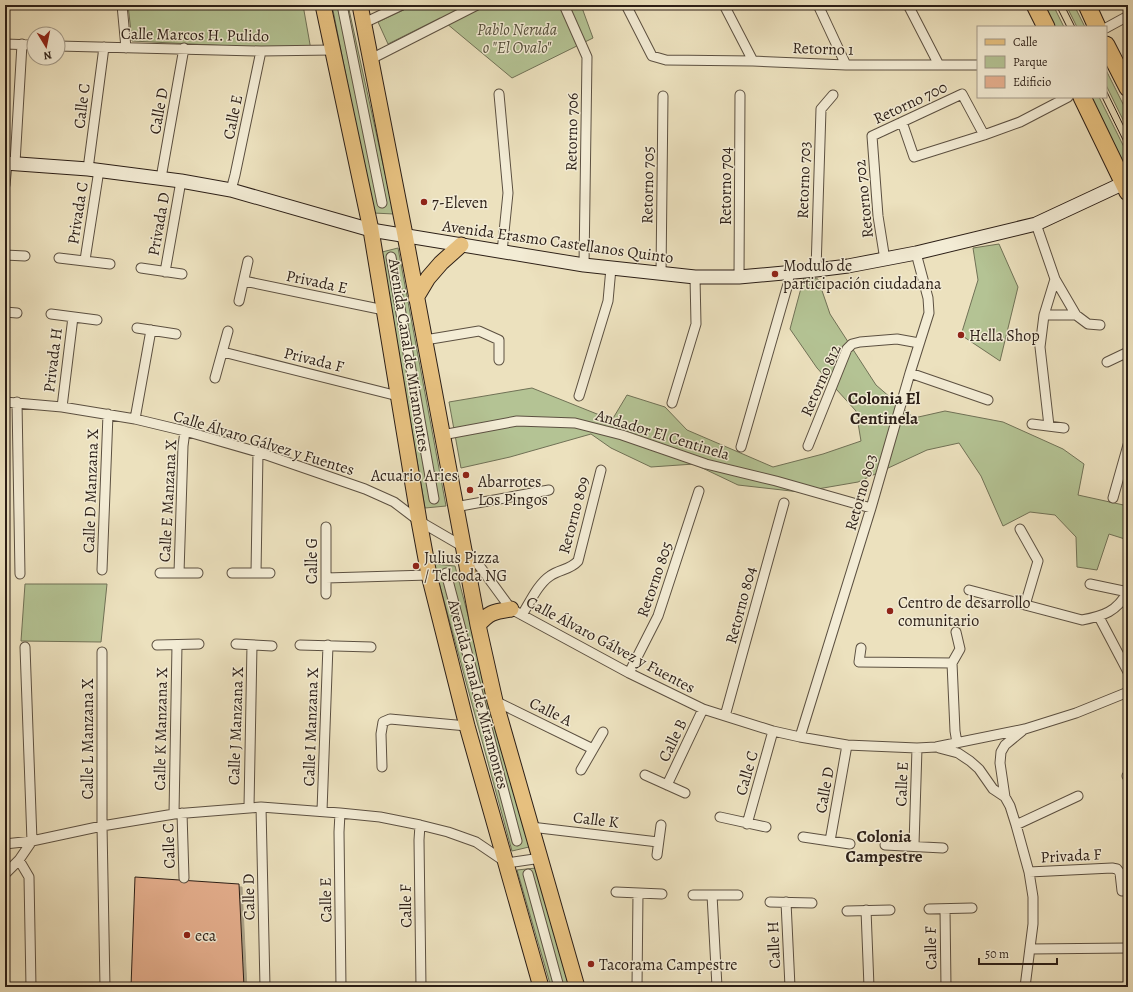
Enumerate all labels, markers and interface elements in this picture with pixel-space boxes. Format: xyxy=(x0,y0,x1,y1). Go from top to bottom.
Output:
park label: Pablo Neruda o "El Ovalo" xyxy=(477,19,558,59)
street label: Calle Marcos H. Pulido xyxy=(121,23,269,47)
north arrow xyxy=(26,26,66,66)
legend xyxy=(977,26,1107,98)
text: Calle xyxy=(1013,34,1037,50)
street label: Retorno 1 xyxy=(792,37,854,61)
text: N xyxy=(42,47,53,63)
text: Parque xyxy=(1013,54,1048,70)
text: Edificio xyxy=(1013,74,1051,90)
street label: Retorno 700 xyxy=(870,76,951,130)
street label: Calle C xyxy=(68,82,96,130)
street label: Calle D xyxy=(144,86,174,136)
street label: Calle E xyxy=(218,93,248,141)
street label: Retorno 706 xyxy=(560,93,584,171)
street label: Retorno 703 xyxy=(792,141,816,219)
street label: Retorno 705 xyxy=(636,146,660,224)
street label: Retorno 704 xyxy=(715,147,737,225)
street label: Retorno 702 xyxy=(849,158,879,239)
street label: Privada C xyxy=(62,180,94,246)
street label: Privada D xyxy=(143,191,175,258)
place label: 7-Eleven xyxy=(432,192,488,214)
marker: 7-Eleven xyxy=(419,197,429,207)
street label: Avenida Erasmo Castellanos Quinto xyxy=(440,215,675,269)
place label: Modulo de participación ciudadana xyxy=(783,255,942,295)
street label: Avenida Canal de Miramontes xyxy=(383,256,435,453)
street label: Privada E xyxy=(284,265,350,299)
marker: Modulo de participación ciudadana xyxy=(770,269,780,279)
place label: Hella Shop xyxy=(969,325,1040,347)
street label: Privada H xyxy=(38,327,68,394)
marker: Hella Shop xyxy=(956,330,966,340)
street label: Retorno 812 xyxy=(795,341,847,420)
street label: Privada F xyxy=(281,342,346,378)
district label: Colonia El Centinela xyxy=(848,387,921,430)
street label: Andador El Centinela xyxy=(592,404,733,466)
street label: Calle Álvaro Gálvez y Fuentes xyxy=(170,405,357,481)
street label: Calle D Manzana X xyxy=(78,428,104,554)
street label: Calle E Manzana X xyxy=(154,439,182,563)
street label: Retorno 803 xyxy=(840,451,882,533)
place label: Acuario Aries xyxy=(370,465,458,487)
marker: Acuario Aries xyxy=(461,470,471,480)
place label: Abarrotes Los Pingos xyxy=(477,471,548,511)
street label: Retorno 809 xyxy=(553,474,595,556)
marker: Abarrotes Los Pingos xyxy=(465,485,475,495)
street label: Calle G xyxy=(301,538,323,584)
street label: Retorno 805 xyxy=(632,538,678,620)
place label: Julius Pizza / Telcoda NG xyxy=(424,547,507,587)
marker: Julius Pizza / Telcoda NG xyxy=(411,561,421,571)
street label: Retorno 804 xyxy=(720,564,762,646)
street label: Calle Álvaro Gálvez y Fuentes xyxy=(522,591,699,699)
place label: Centro de desarrollo comunitario xyxy=(898,592,1030,632)
street label: Avenida Canal de Miramontes xyxy=(442,596,514,792)
marker: Centro de desarrollo comunitario xyxy=(885,606,895,616)
street label: Calle J Manzana X xyxy=(223,666,249,786)
street label: Calle K Manzana X xyxy=(149,667,173,791)
street label: Calle I Manzana X xyxy=(298,667,324,787)
street label: Calle L Manzana X xyxy=(77,678,99,800)
street label: Calle A xyxy=(526,692,576,732)
street label: Calle B xyxy=(653,715,693,766)
street label: Calle C xyxy=(730,748,764,798)
street label: Calle E xyxy=(890,761,914,807)
street label: Calle D xyxy=(810,765,840,815)
street label: Calle K xyxy=(572,806,620,834)
street label: Calle C xyxy=(157,823,181,869)
district label: Colonia Campestre xyxy=(845,825,923,868)
street label: Privada F xyxy=(1040,843,1102,869)
street label: Calle D xyxy=(238,873,260,921)
street label: Calle E xyxy=(315,877,337,923)
street label: Calle F xyxy=(395,884,417,928)
street label: Calle H xyxy=(762,921,786,969)
place label: eca xyxy=(195,925,217,947)
street label: Calle F xyxy=(920,926,942,970)
marker: eca xyxy=(182,930,192,940)
scale bar xyxy=(979,940,1057,966)
text: 50 m xyxy=(985,946,1009,962)
place label: Tacorama Campestre xyxy=(599,954,738,976)
marker: Tacorama Campestre xyxy=(586,959,596,969)

